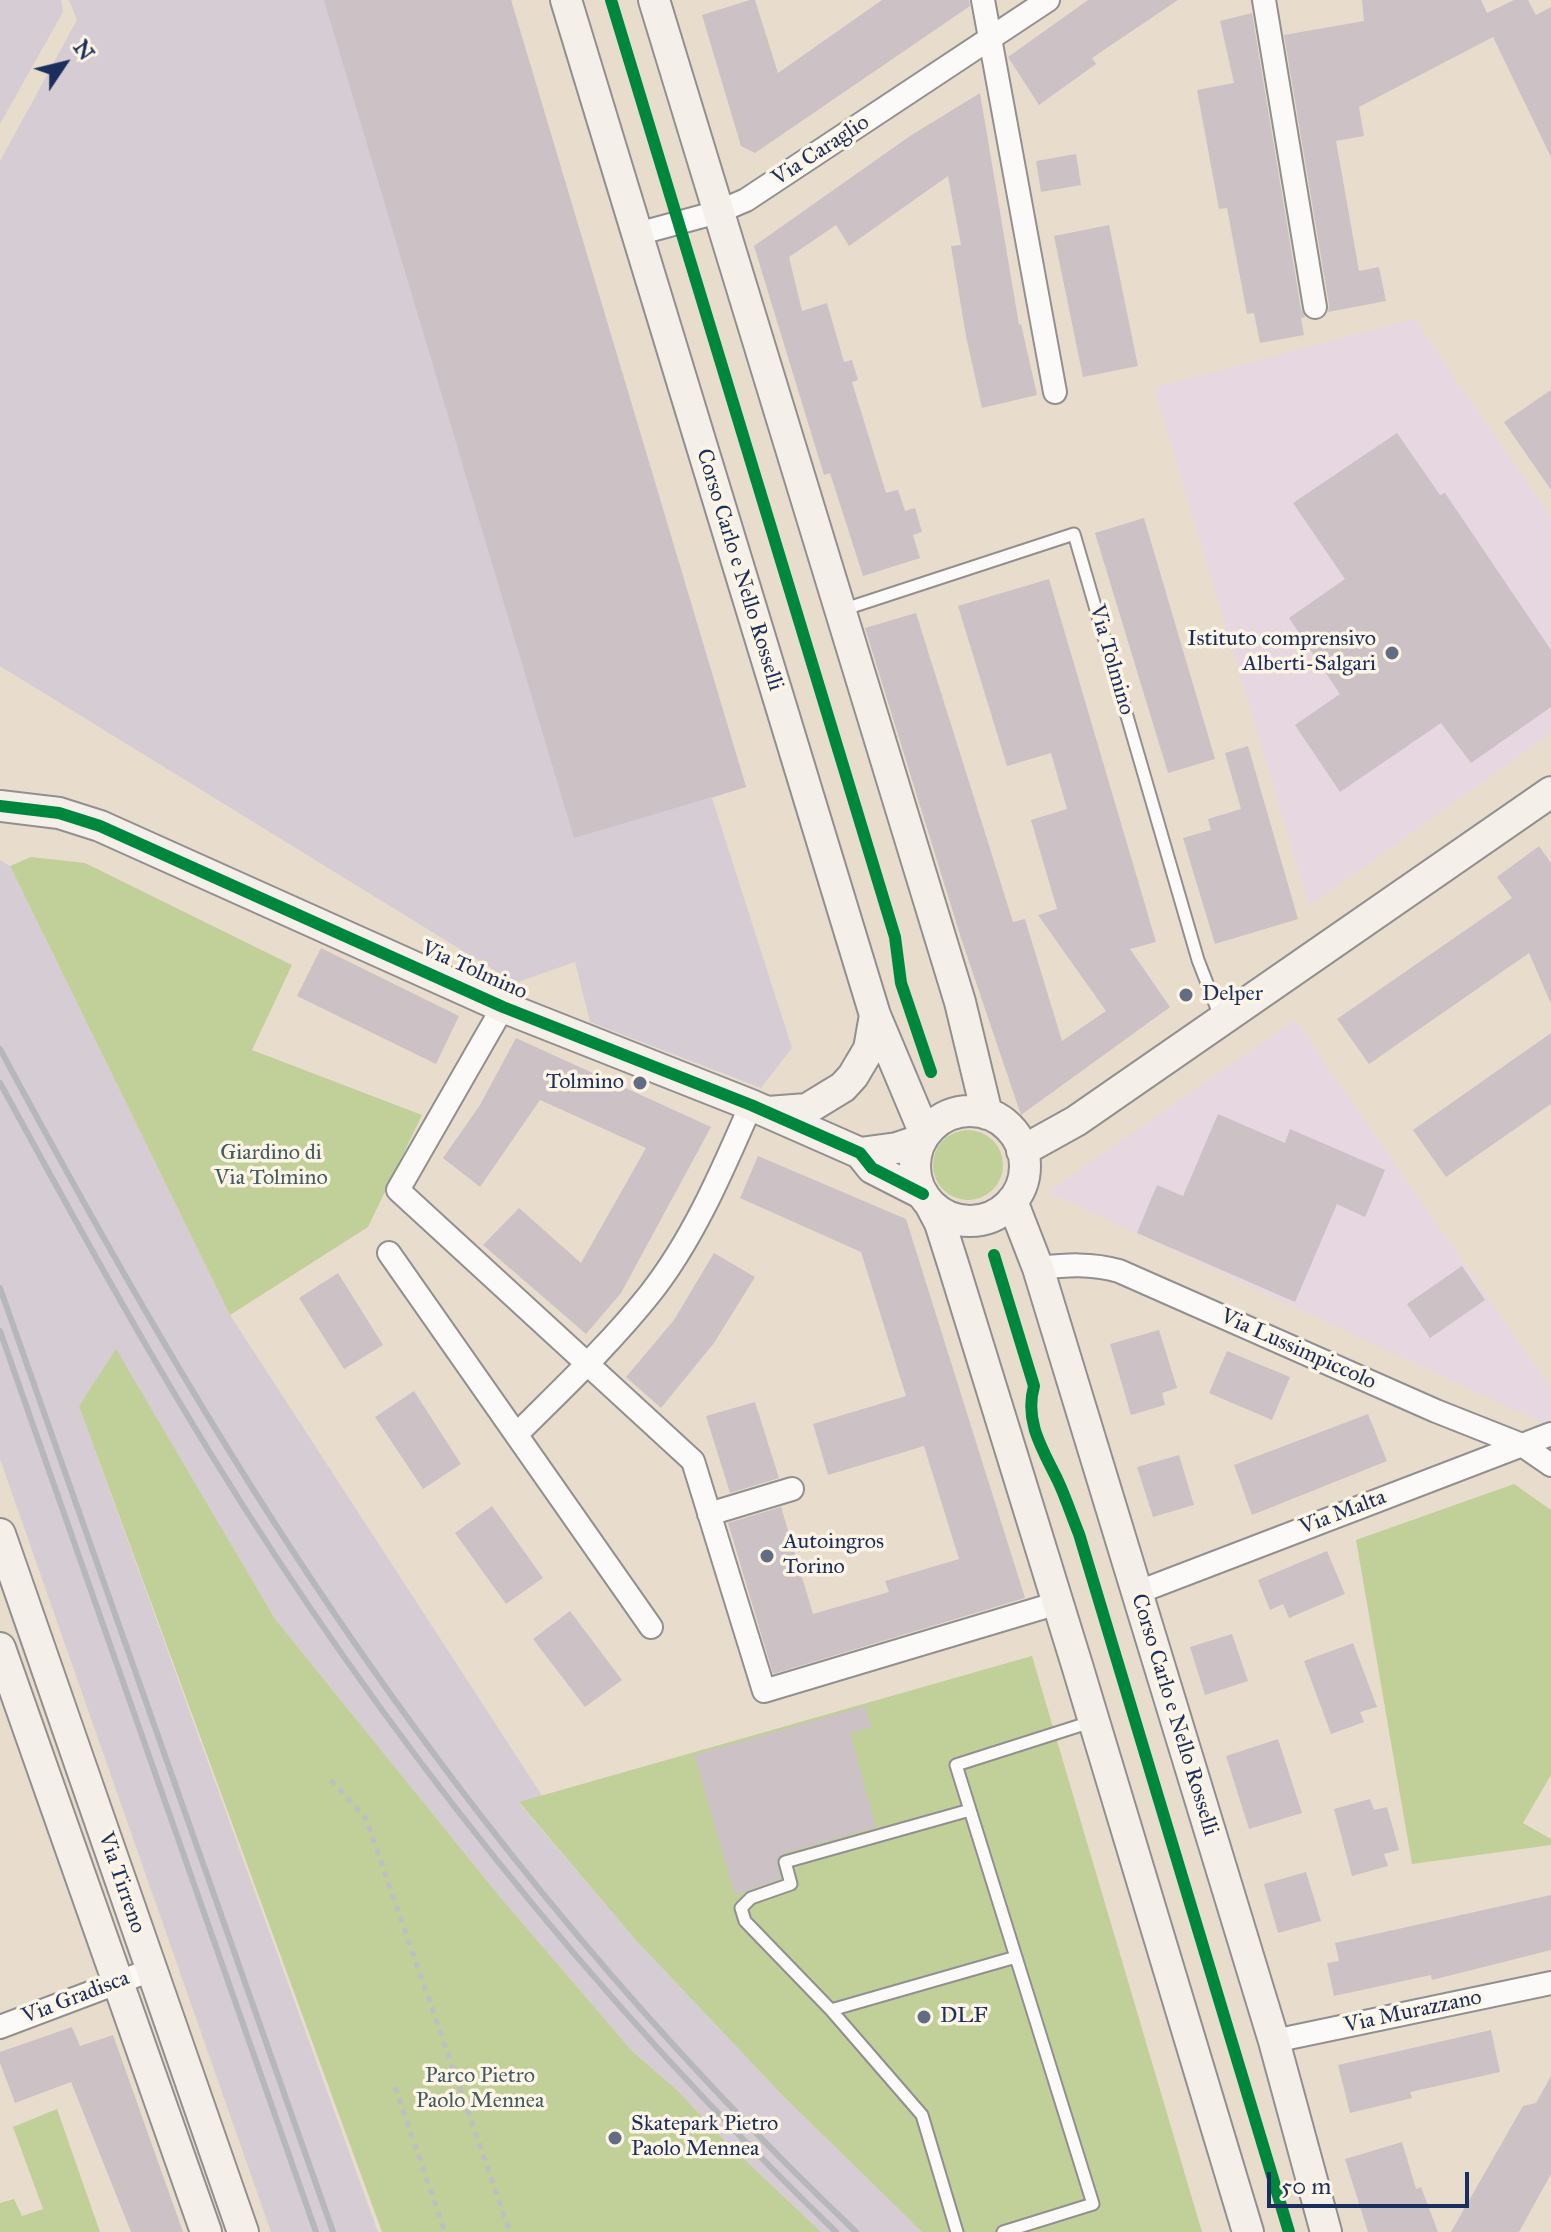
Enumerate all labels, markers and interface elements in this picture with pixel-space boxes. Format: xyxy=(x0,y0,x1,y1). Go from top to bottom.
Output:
north arrow xyxy=(24,24,104,104)
text: N xyxy=(68,35,100,65)
street label: Via Caraglio xyxy=(767,110,875,192)
street label: Corso Carlo e Nello Rosselli xyxy=(690,446,788,694)
street label: Via Tolmino xyxy=(1083,602,1139,718)
place label: Istituto comprensivo Alberti-Salgari xyxy=(1187,627,1376,678)
marker: Istituto comprensivo Alberti-Salgari xyxy=(1383,644,1401,662)
street label: Via Tolmino xyxy=(417,936,531,1006)
place label: Delper xyxy=(1202,982,1263,1008)
marker: Delper xyxy=(1177,986,1195,1004)
place label: Tolmino xyxy=(546,1070,624,1096)
marker: Tolmino xyxy=(631,1074,649,1092)
park label: Giardino di Via Tolmino xyxy=(214,1141,328,1192)
street label: Via Lussimpiccolo xyxy=(1216,1304,1380,1396)
street label: Via Malta xyxy=(1296,1485,1390,1541)
place label: Autoingros Torino xyxy=(783,1530,884,1582)
marker: Autoingros Torino xyxy=(758,1547,776,1565)
street label: Corso Carlo e Nello Rosselli xyxy=(1125,1591,1223,1839)
street label: Via Tirreno xyxy=(91,1829,151,1937)
street label: Via Gradisca xyxy=(19,1965,133,2031)
street label: Via Murazzano xyxy=(1342,1985,1484,2039)
place label: DLF xyxy=(940,2004,988,2030)
marker: DLF xyxy=(915,2008,933,2026)
park label: Parco Pietro Paolo Mennea xyxy=(416,2064,544,2116)
place label: Skatepark Pietro Paolo Mennea xyxy=(631,2112,778,2164)
marker: Skatepark Pietro Paolo Mennea xyxy=(606,2129,624,2147)
scale bar xyxy=(1271,2156,1473,2206)
text: 50 m xyxy=(1281,2171,1331,2201)

